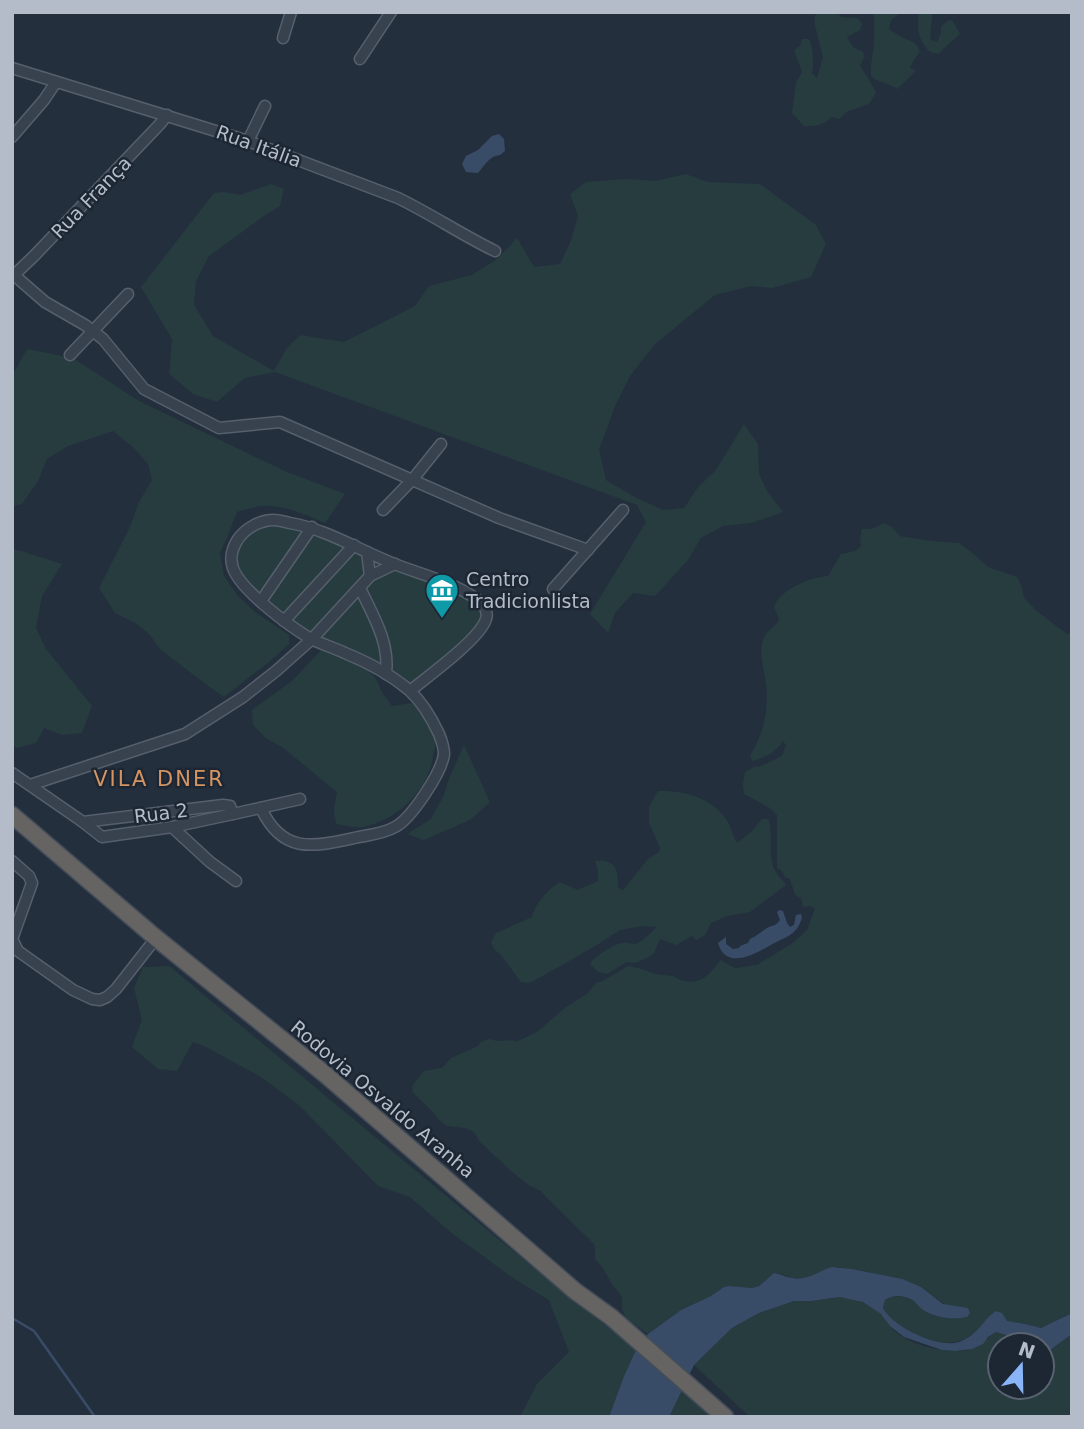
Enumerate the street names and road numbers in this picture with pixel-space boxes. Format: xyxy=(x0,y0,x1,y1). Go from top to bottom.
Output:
street label: Rua Itália xyxy=(213,120,305,172)
street label: Rua França xyxy=(47,152,135,242)
street label: Rua 2 xyxy=(133,799,189,827)
street label: Rodovia Osvaldo Aranha xyxy=(287,1016,479,1182)

